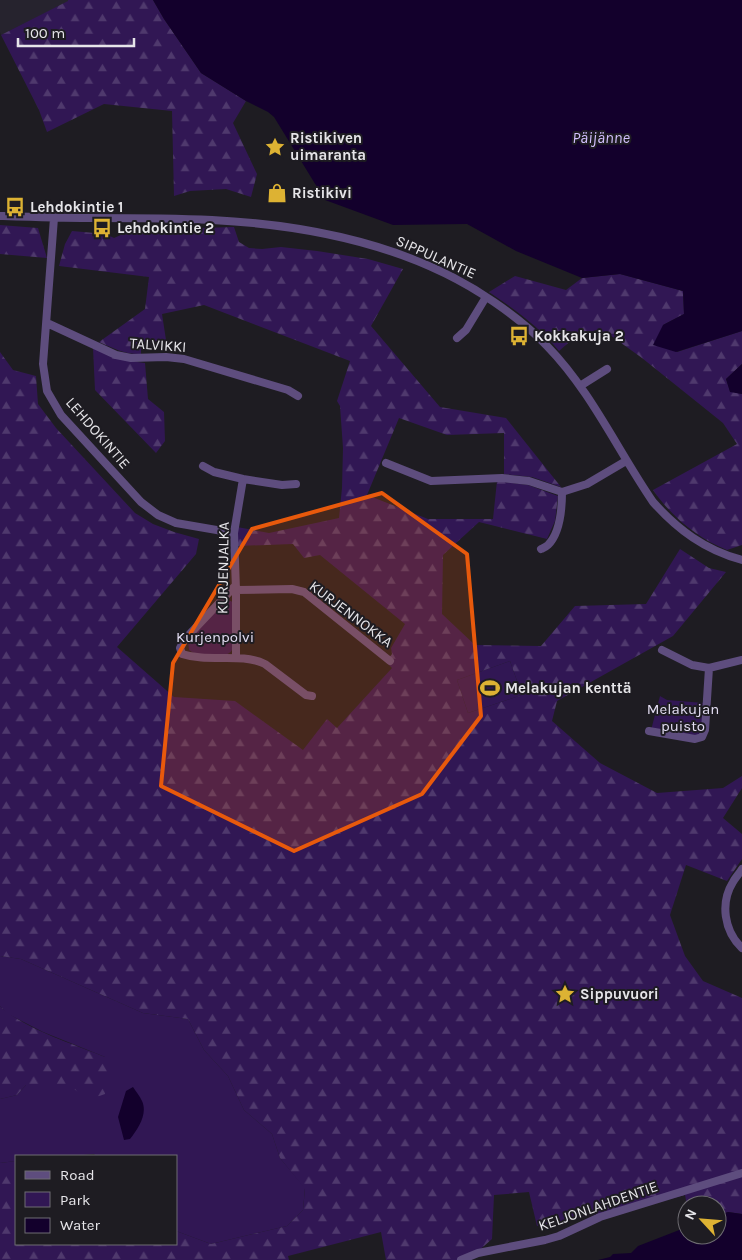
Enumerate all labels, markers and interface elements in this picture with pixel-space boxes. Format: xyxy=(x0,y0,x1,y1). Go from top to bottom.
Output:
scale bar xyxy=(18,15,134,47)
text: 100 m xyxy=(25,24,65,42)
water label: Päijänne xyxy=(572,128,630,147)
place label: Ristikiven uimaranta xyxy=(290,129,366,164)
place icon: Ristikiven uimaranta xyxy=(264,136,286,158)
shop icon: Ristikivi xyxy=(266,182,288,204)
place label: Ristikivi xyxy=(292,184,352,202)
bus stop icon: Lehdokintie 1 xyxy=(4,196,26,218)
place label: Lehdokintie 1 xyxy=(30,198,123,216)
bus stop icon: Lehdokintie 2 xyxy=(91,217,113,239)
place label: Lehdokintie 2 xyxy=(117,219,214,237)
street label: SIPPULANTIE xyxy=(393,231,479,283)
bus stop icon: Kokkakuja 2 xyxy=(508,325,530,347)
place label: Kokkakuja 2 xyxy=(534,327,624,345)
street label: TALVIKKI xyxy=(129,334,187,356)
street label: LEHDOKINTIE xyxy=(62,394,134,472)
street label: KURJENJALKA xyxy=(213,521,233,614)
street label: KURJENNOKKA xyxy=(306,577,397,651)
park label: Kurjenpolvi xyxy=(176,628,254,646)
sports icon: Melakujan kenttä xyxy=(479,677,501,699)
place label: Melakujan kenttä xyxy=(505,679,631,697)
park label: Melakujan puisto xyxy=(647,700,719,735)
place icon: Sippuvuori xyxy=(554,983,576,1005)
place label: Sippuvuori xyxy=(580,985,659,1003)
legend xyxy=(15,1155,178,1245)
text: Road xyxy=(60,1166,95,1184)
street label: KELJONLAHDENTIE xyxy=(536,1177,660,1235)
text: Park xyxy=(60,1191,90,1209)
north arrow xyxy=(677,1195,727,1245)
text: N xyxy=(681,1206,701,1223)
text: Water xyxy=(60,1216,101,1234)

